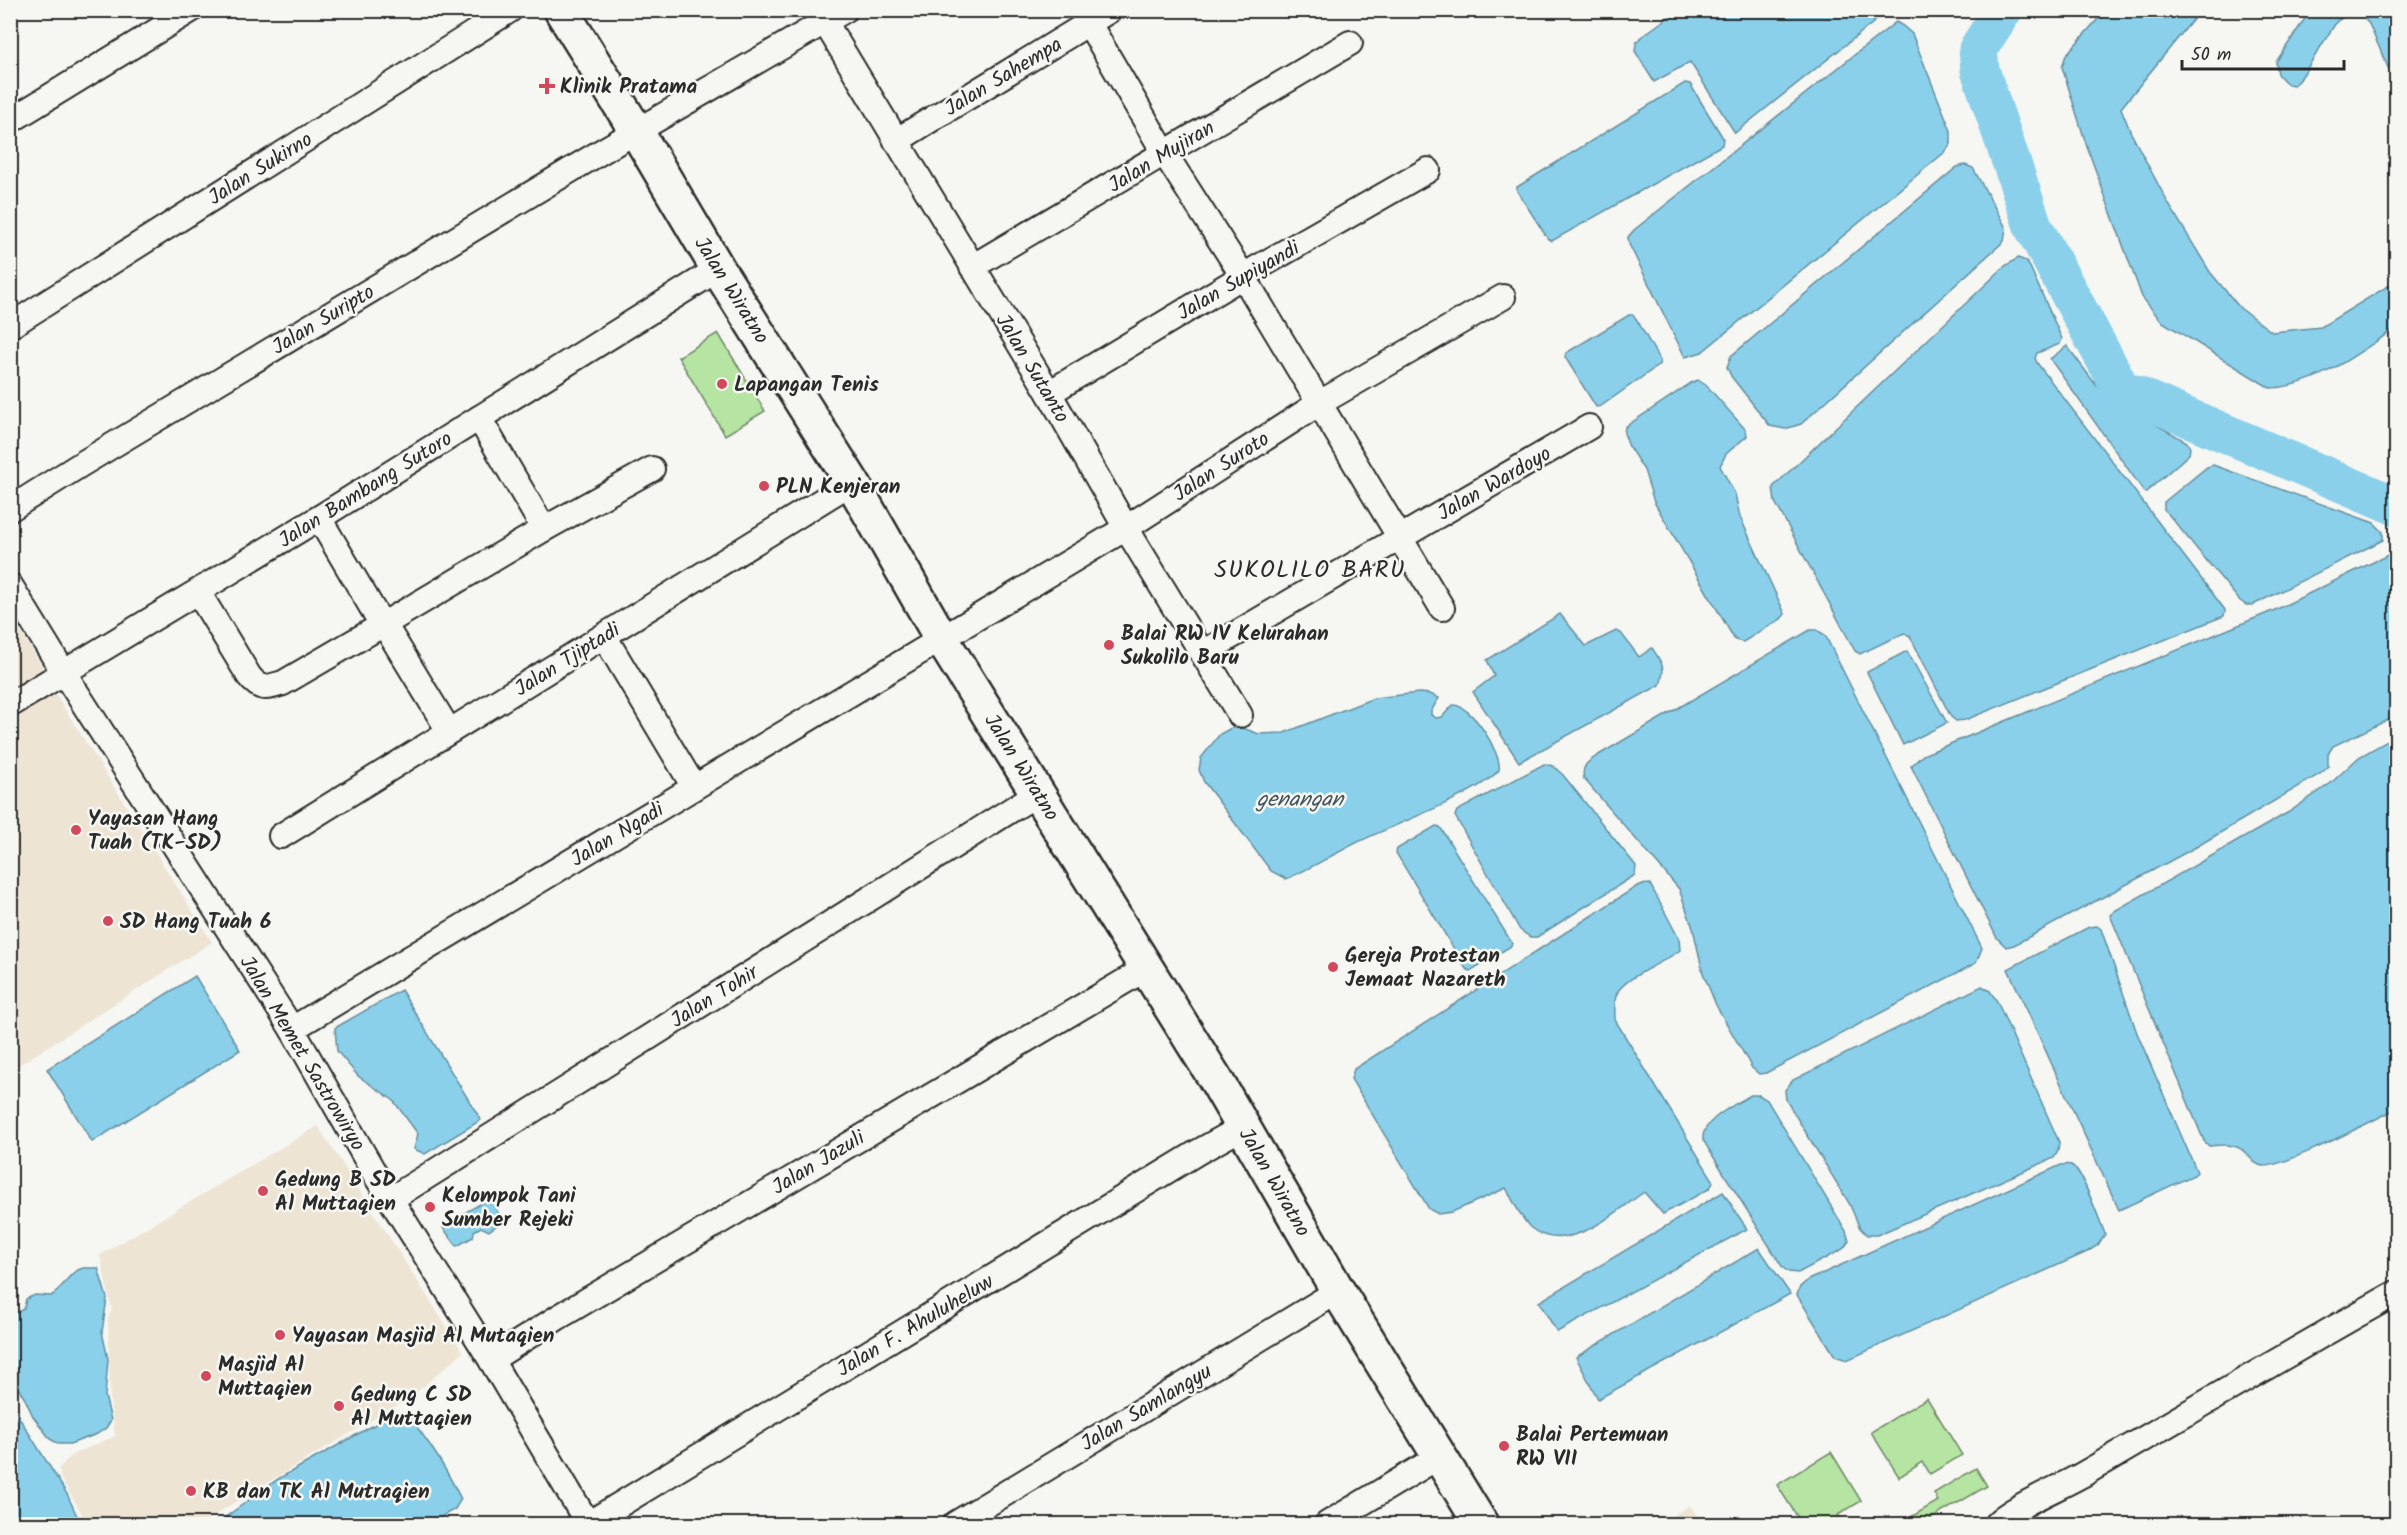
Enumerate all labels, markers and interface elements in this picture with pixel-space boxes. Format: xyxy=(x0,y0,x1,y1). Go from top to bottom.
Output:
street label: Jalan Sahempa xyxy=(938,29,1069,126)
scale bar xyxy=(2182,33,2344,71)
text: 50 m xyxy=(2191,41,2231,70)
place label: Klinik Pratama xyxy=(560,71,697,104)
marker: Klinik Pratama xyxy=(538,77,556,95)
street label: Jalan Mujiran xyxy=(1102,112,1221,202)
street label: Jalan Sukirno xyxy=(202,124,320,215)
street label: Jalan Wiratno xyxy=(685,231,777,351)
street label: Jalan Supiyandi xyxy=(1171,232,1307,330)
street label: Jalan Suripto xyxy=(266,276,382,364)
street label: Jalan Sutanto xyxy=(986,308,1077,430)
place label: Lapangan Tenis xyxy=(734,369,879,402)
marker: Lapangan Tenis xyxy=(715,377,729,391)
street label: Jalan Bambang Sutoro xyxy=(272,423,459,557)
street label: Jalan Suroto xyxy=(1167,424,1277,511)
street label: Jalan Wardoyo xyxy=(1432,438,1558,530)
place label: PLN Kenjeran xyxy=(776,471,901,504)
marker: PLN Kenjeran xyxy=(757,479,771,493)
district label: SUKOLILO BARU xyxy=(1214,551,1406,590)
street label: Jalan Tjiptadi xyxy=(508,614,628,706)
place label: Balai RW IV Kelurahan Sukolilo Baru xyxy=(1121,618,1329,675)
marker: Balai RW IV Kelurahan Sukolilo Baru xyxy=(1102,638,1116,652)
street label: Jalan Wiratno xyxy=(975,708,1067,828)
water label: genangan xyxy=(1255,783,1346,818)
street label: Jalan Ngadi xyxy=(565,794,672,876)
place label: Yayasan Hang Tuah (TK-SD) xyxy=(88,803,222,860)
marker: Yayasan Hang Tuah (TK-SD) xyxy=(69,823,83,837)
place label: SD Hang Tuah 6 xyxy=(120,906,272,939)
marker: SD Hang Tuah 6 xyxy=(101,914,115,928)
place label: Gereja Protestan Jemaat Nazareth xyxy=(1345,940,1506,997)
street label: Jalan Memet Sastrowiryo xyxy=(230,950,373,1158)
street label: Jalan Tohir xyxy=(664,957,766,1037)
marker: Gereja Protestan Jemaat Nazareth xyxy=(1326,960,1340,974)
street label: Jalan Jazuli xyxy=(766,1122,872,1204)
street label: Jalan Wiratno xyxy=(1229,1122,1318,1244)
place label: Gedung B SD Al Muttaqien xyxy=(275,1164,396,1221)
place label: Kelompok Tani Sumber Rejeki xyxy=(442,1180,576,1237)
marker: Gedung B SD Al Muttaqien xyxy=(256,1184,270,1198)
marker: Kelompok Tani Sumber Rejeki xyxy=(423,1200,437,1214)
street label: Jalan F. Ahuluheluw xyxy=(831,1266,1001,1386)
place label: Yayasan Masjid Al Mutaqien xyxy=(292,1320,554,1353)
marker: Yayasan Masjid Al Mutaqien xyxy=(273,1328,287,1342)
place label: Masjid Al Muttaqien xyxy=(218,1349,312,1406)
street label: Jalan Samlangyu xyxy=(1075,1356,1219,1461)
marker: Masjid Al Muttaqien xyxy=(199,1369,213,1383)
place label: Gedung C SD Al Muttaqien xyxy=(351,1379,472,1436)
marker: Gedung C SD Al Muttaqien xyxy=(332,1399,346,1413)
place label: Balai Pertemuan RW VII xyxy=(1516,1419,1669,1476)
marker: Balai Pertemuan RW VII xyxy=(1497,1439,1511,1453)
place label: KB dan TK Al Mutraqien xyxy=(203,1476,430,1509)
marker: KB dan TK Al Mutraqien xyxy=(184,1484,198,1498)

